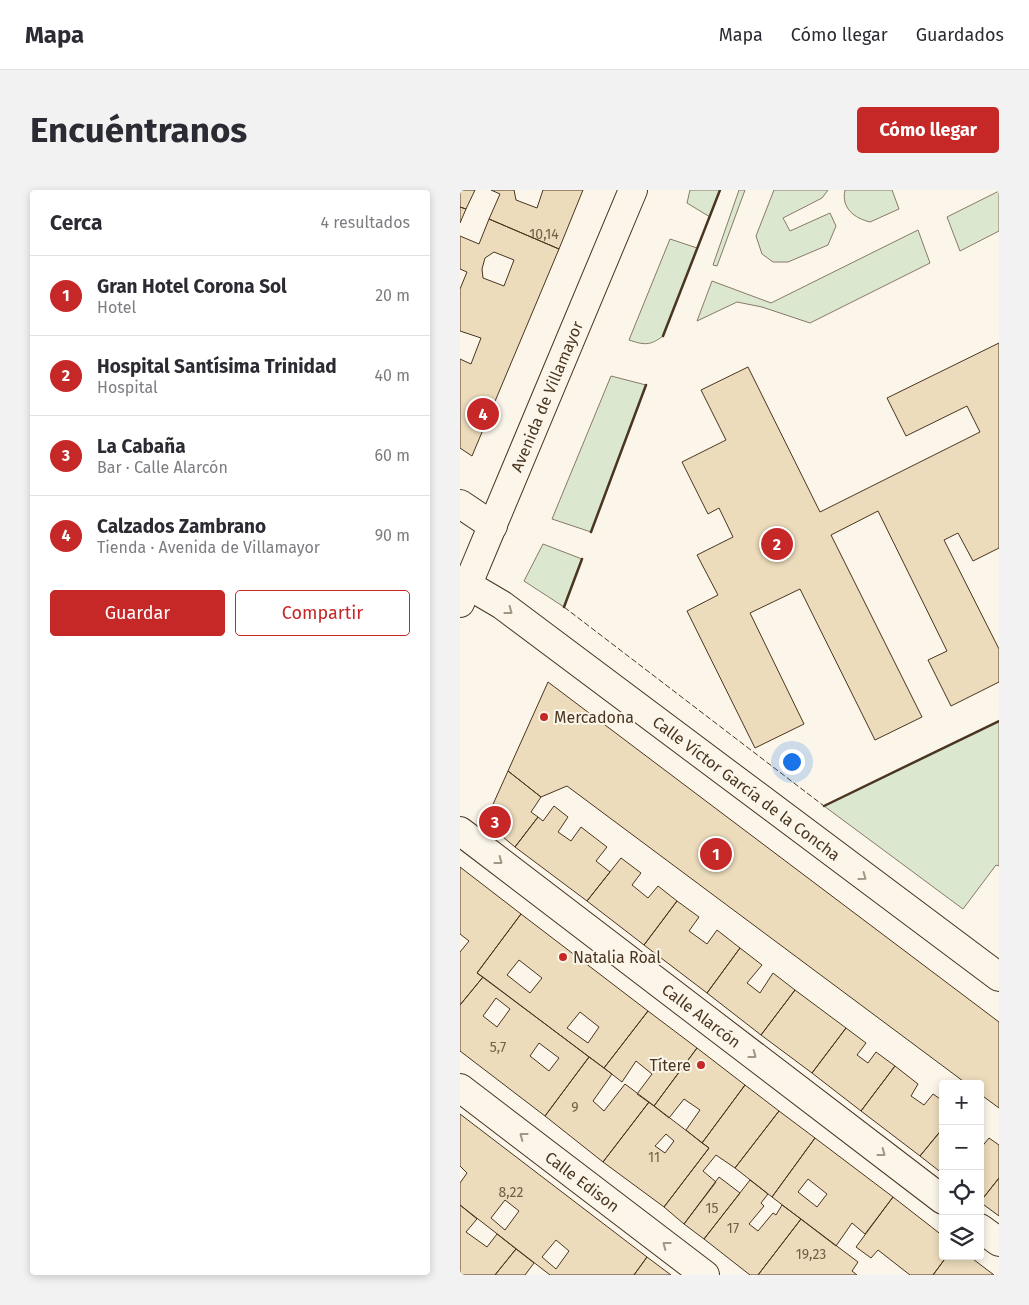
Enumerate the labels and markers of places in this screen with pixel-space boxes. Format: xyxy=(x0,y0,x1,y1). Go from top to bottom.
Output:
pin: 4 xyxy=(467,395,499,433)
pin: 2 xyxy=(761,525,793,563)
place label: Mercadona xyxy=(554,708,634,727)
marker: Mercadona xyxy=(538,711,550,723)
pin: 3 xyxy=(479,803,511,841)
pin: 1 xyxy=(700,835,732,873)
place label: Natalia Roal xyxy=(573,948,661,967)
marker: Natalia Roal xyxy=(557,951,569,963)
place label: Títere xyxy=(650,1056,691,1075)
marker: Títere xyxy=(695,1059,707,1071)

